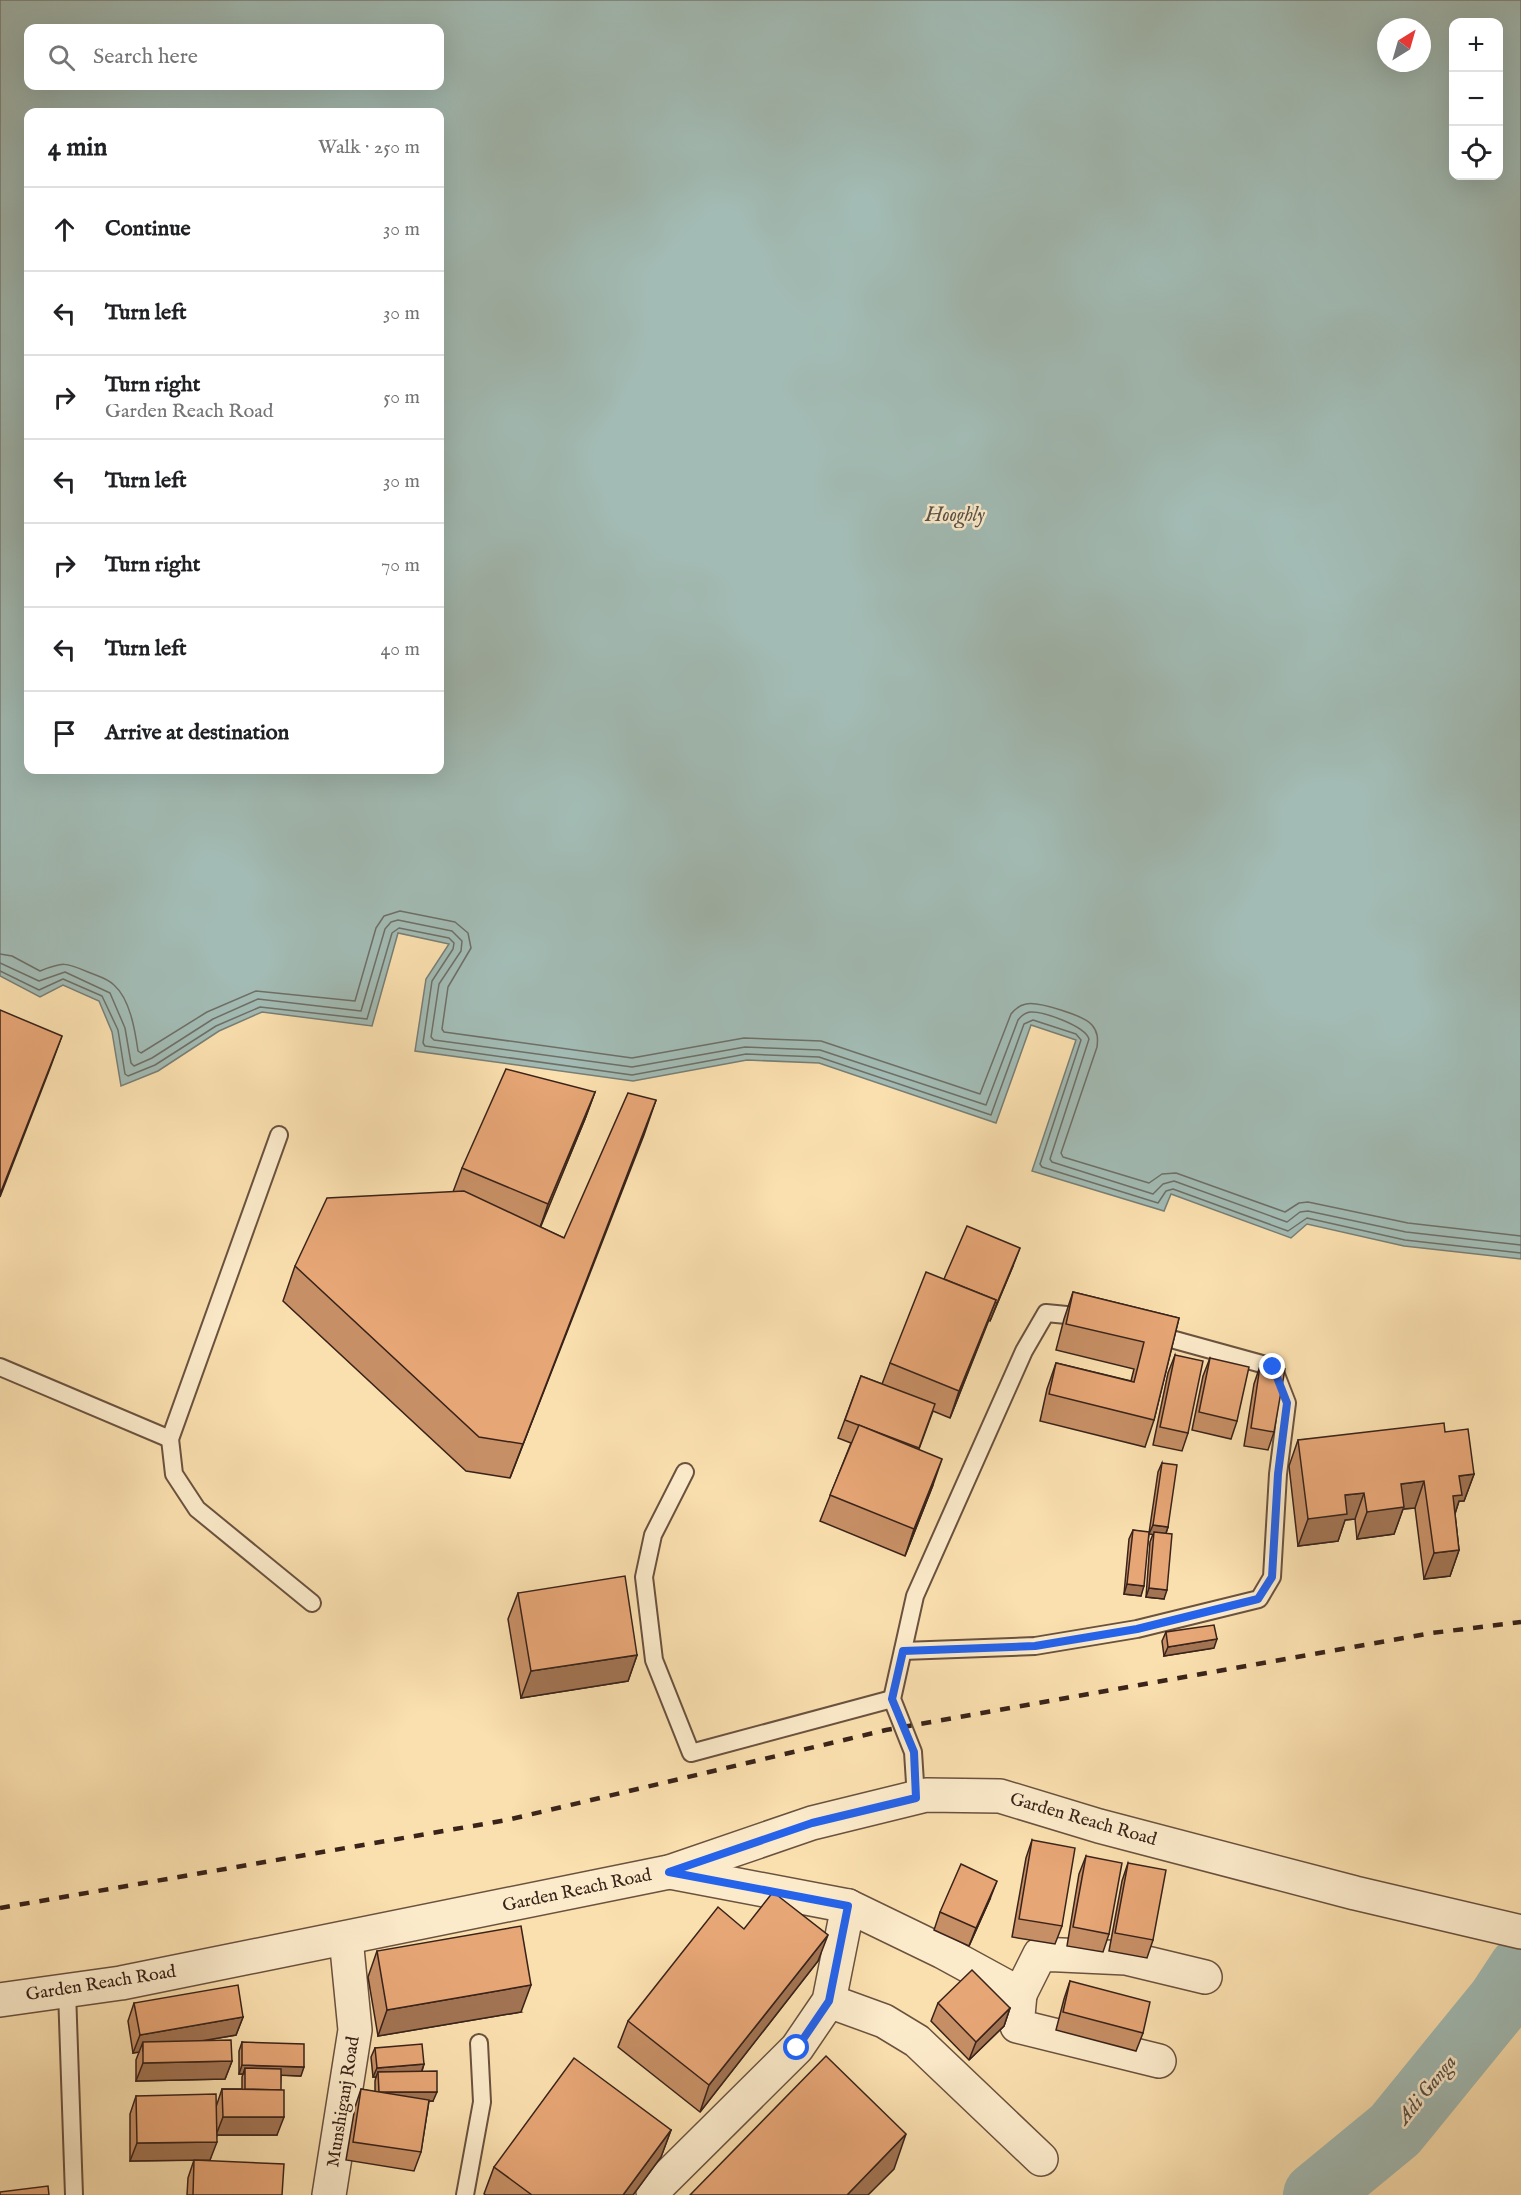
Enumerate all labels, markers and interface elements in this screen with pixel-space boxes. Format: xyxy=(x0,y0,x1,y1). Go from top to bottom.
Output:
north arrow xyxy=(1377,18,1431,72)
map controls xyxy=(1449,18,1503,180)
button: + xyxy=(1449,18,1503,72)
search box xyxy=(24,24,444,90)
icon: search xyxy=(45,41,78,74)
text: Search here xyxy=(93,43,198,71)
button: − xyxy=(1449,72,1503,126)
button: locate xyxy=(1449,126,1503,180)
text: 4 min xyxy=(48,131,107,164)
text: Walk · 250 m xyxy=(318,135,420,160)
icon: ahead xyxy=(48,213,81,246)
text: Continue xyxy=(105,215,191,243)
text: 30 m xyxy=(383,217,420,242)
icon: left xyxy=(48,297,81,330)
text: Turn left xyxy=(105,299,187,327)
text: 30 m xyxy=(383,301,420,326)
text: Turn right xyxy=(105,371,200,399)
icon: right xyxy=(48,381,81,414)
text: 50 m xyxy=(383,385,420,410)
text: Garden Reach Road xyxy=(105,399,274,424)
icon: left xyxy=(48,465,81,498)
text: Turn left xyxy=(105,467,187,495)
text: 30 m xyxy=(383,469,420,494)
water label: Hooghly xyxy=(924,503,985,529)
icon: right xyxy=(48,549,81,582)
text: Turn right xyxy=(105,551,200,579)
text: 70 m xyxy=(381,553,420,578)
icon: left xyxy=(48,633,81,666)
text: Turn left xyxy=(105,635,187,663)
text: 40 m xyxy=(381,637,420,662)
icon: arrive xyxy=(48,717,81,750)
text: Arrive at destination xyxy=(105,719,289,747)
route end xyxy=(1259,1353,1285,1379)
street label: Garden Reach Road xyxy=(1007,1788,1159,1852)
street label: Garden Reach Road xyxy=(500,1864,654,1918)
street label: Garden Reach Road xyxy=(24,1961,178,2007)
street label: Munshiganj Road xyxy=(322,2034,366,2169)
route start xyxy=(783,2034,809,2060)
water label: Adi Ganga xyxy=(1390,2050,1463,2132)

